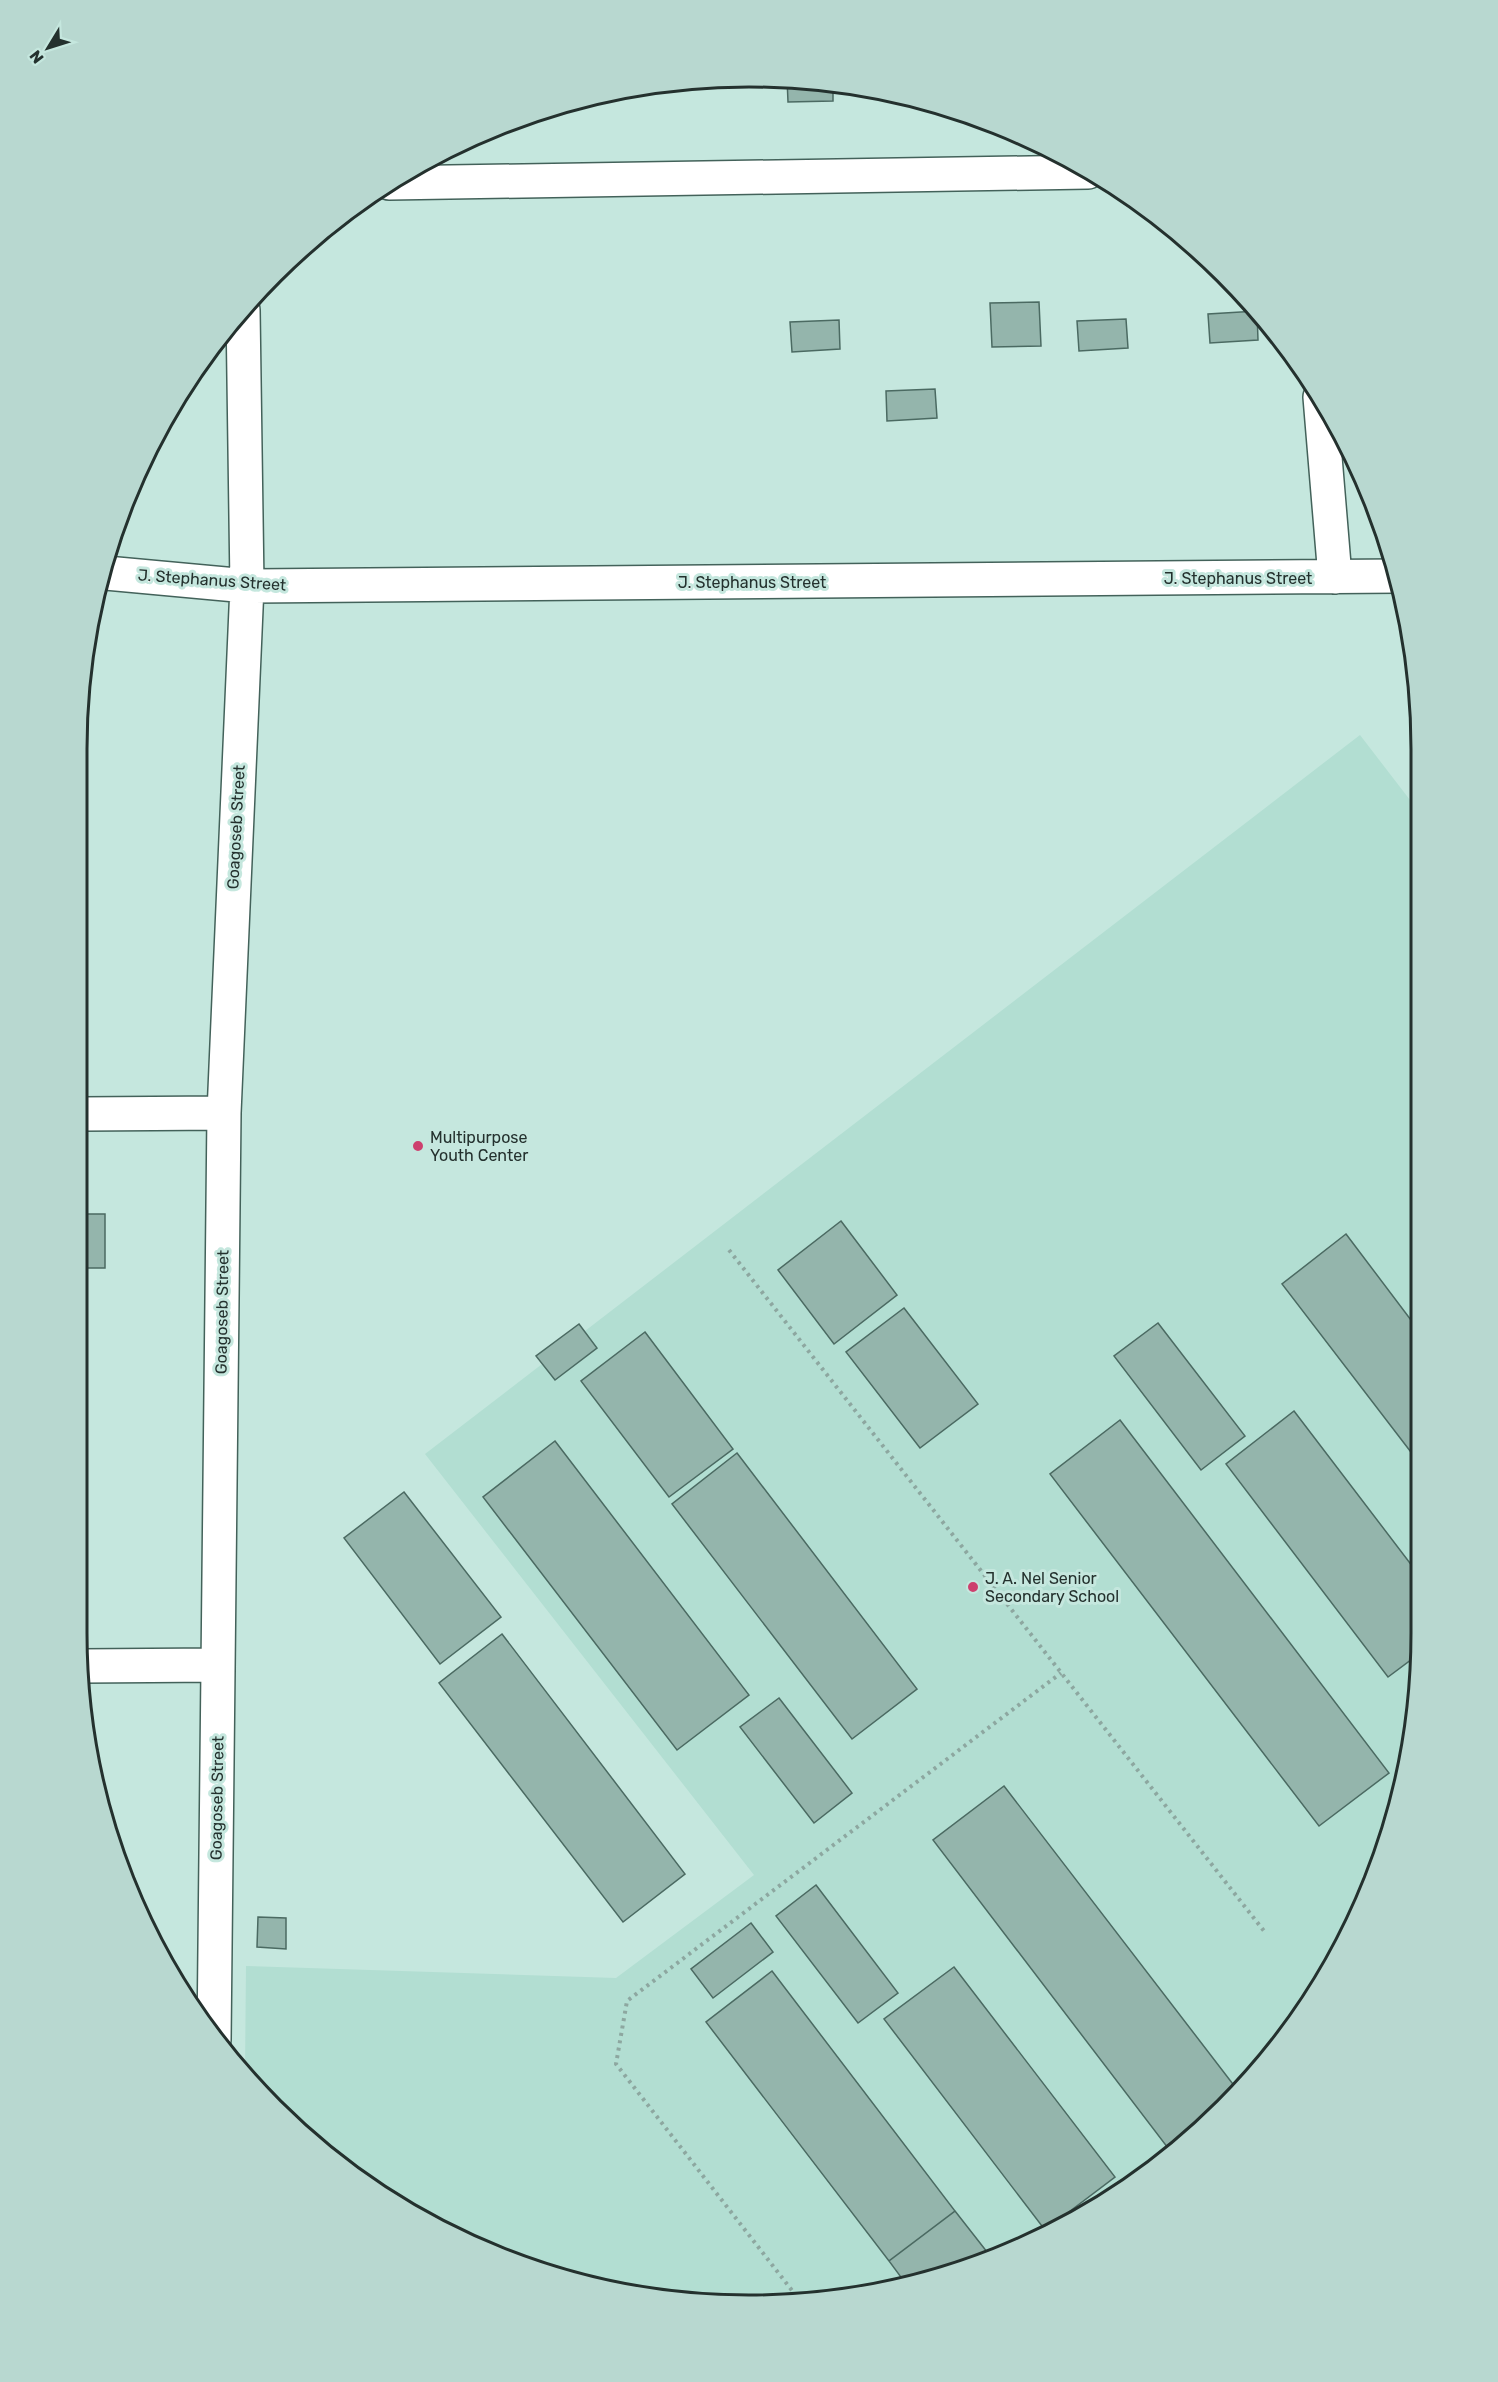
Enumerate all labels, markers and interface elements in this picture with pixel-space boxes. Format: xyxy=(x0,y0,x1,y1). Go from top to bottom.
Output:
north arrow xyxy=(18,18,78,78)
text: N xyxy=(26,47,48,67)
street label: J. Stephanus Street xyxy=(137,565,287,595)
street label: J. Stephanus Street xyxy=(1164,569,1312,588)
street label: J. Stephanus Street xyxy=(678,573,826,592)
street label: Goagoseb Street xyxy=(223,764,249,890)
place label: Multipurpose Youth Center xyxy=(430,1128,528,1165)
marker: Multipurpose Youth Center xyxy=(411,1139,425,1153)
street label: Goagoseb Street xyxy=(211,1250,233,1374)
place label: J. A. Nel Senior Secondary School xyxy=(985,1569,1119,1606)
marker: J. A. Nel Senior Secondary School xyxy=(966,1580,980,1594)
street label: Goagoseb Street xyxy=(206,1736,228,1860)

